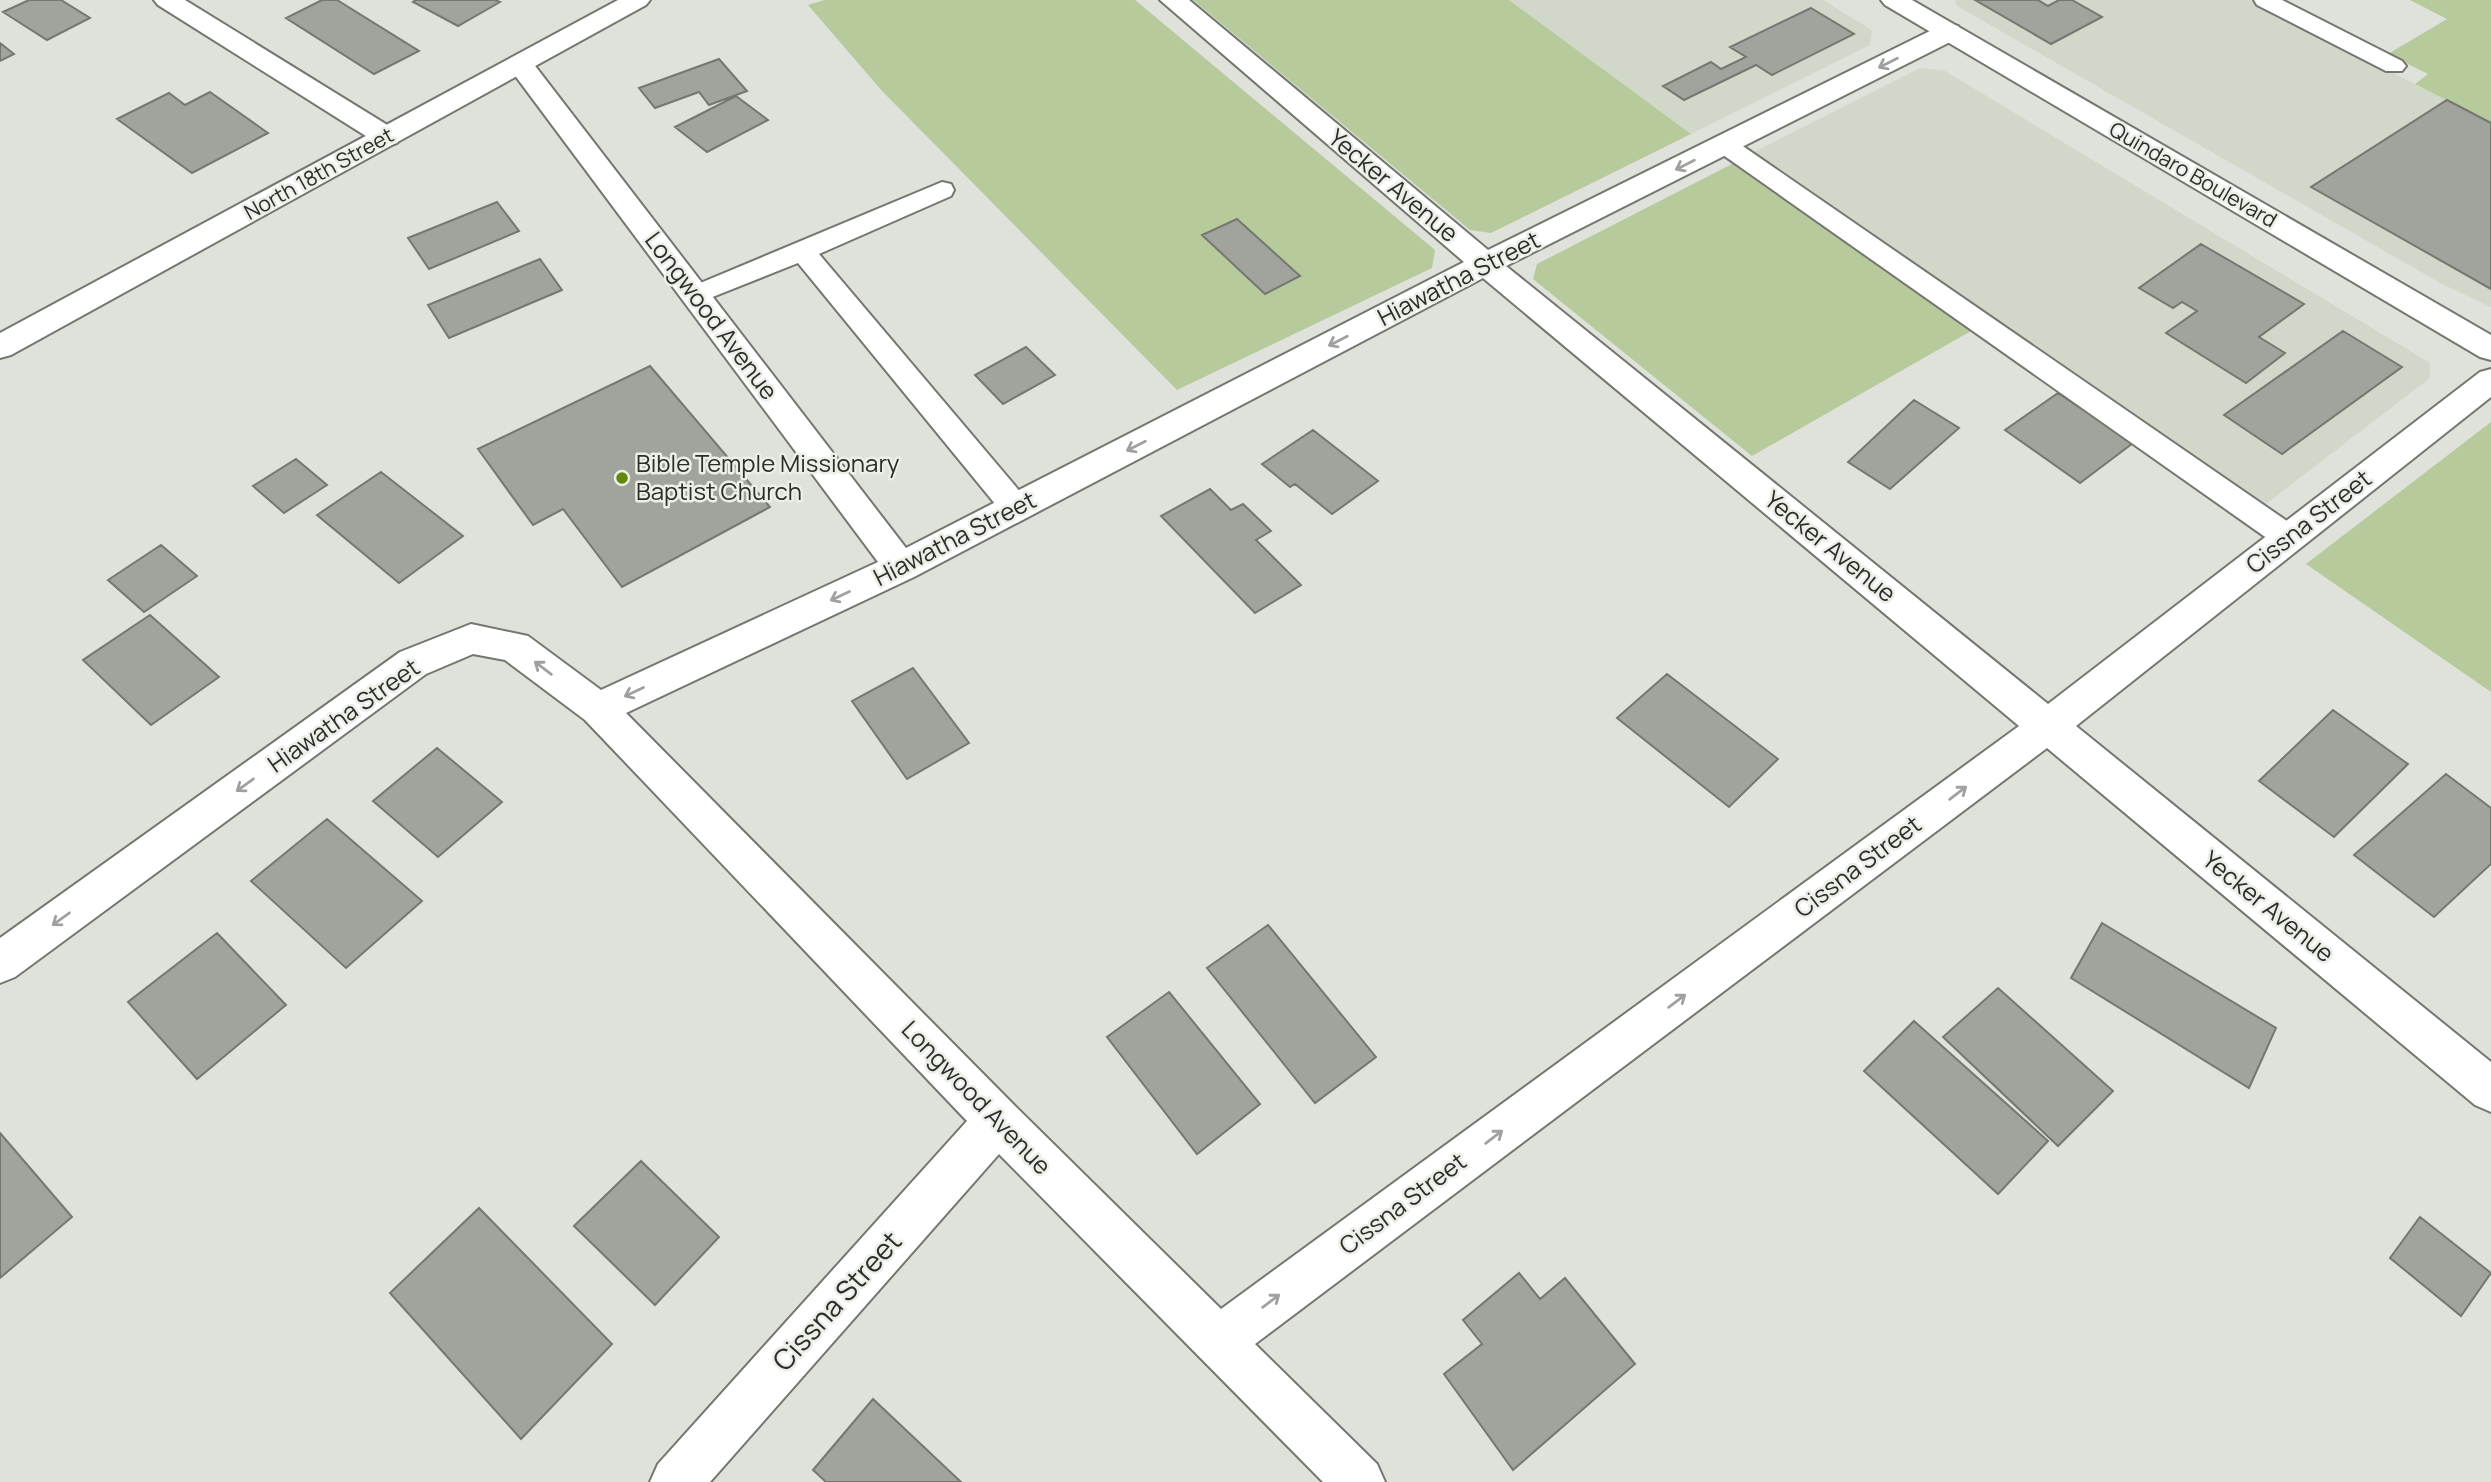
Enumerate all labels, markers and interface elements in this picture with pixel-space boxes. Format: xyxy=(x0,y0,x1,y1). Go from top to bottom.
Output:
one-way arrow xyxy=(1879,56,1899,70)
street label: Quindaro Boulevard xyxy=(2105,115,2282,234)
street label: North 18th Street xyxy=(239,120,398,226)
street label: Yecker Avenue xyxy=(1322,121,1466,249)
one-way arrow xyxy=(1675,158,1696,172)
street label: Hiawatha Street xyxy=(1371,222,1545,333)
street label: Longwood Avenue xyxy=(638,224,786,406)
one-way arrow xyxy=(1328,334,1349,348)
one-way arrow xyxy=(1126,439,1147,453)
place label: Bible Temple Missionary Baptist Church xyxy=(636,446,900,507)
street label: Cissna Street xyxy=(2238,461,2378,580)
marker: Bible Temple Missionary Baptist Church xyxy=(614,470,630,486)
street label: Hiawatha Street xyxy=(867,482,1041,593)
street label: Yecker Avenue xyxy=(1758,483,1904,609)
one-way arrow xyxy=(829,590,851,603)
street label: Hiawatha Street xyxy=(261,650,426,779)
one-way arrow xyxy=(535,661,553,676)
one-way arrow xyxy=(623,687,644,700)
one-way arrow xyxy=(236,778,255,792)
one-way arrow xyxy=(1948,786,1967,800)
street label: Cissna Street xyxy=(1787,807,1927,924)
street label: Yecker Avenue xyxy=(2196,843,2342,969)
one-way arrow xyxy=(52,911,71,926)
one-way arrow xyxy=(1667,994,1685,1009)
street label: Longwood Avenue xyxy=(895,1013,1059,1181)
one-way arrow xyxy=(1484,1129,1503,1144)
street label: Cissna Street xyxy=(1332,1144,1472,1261)
street label: Cissna Street xyxy=(763,1222,909,1378)
one-way arrow xyxy=(1262,1294,1281,1309)

